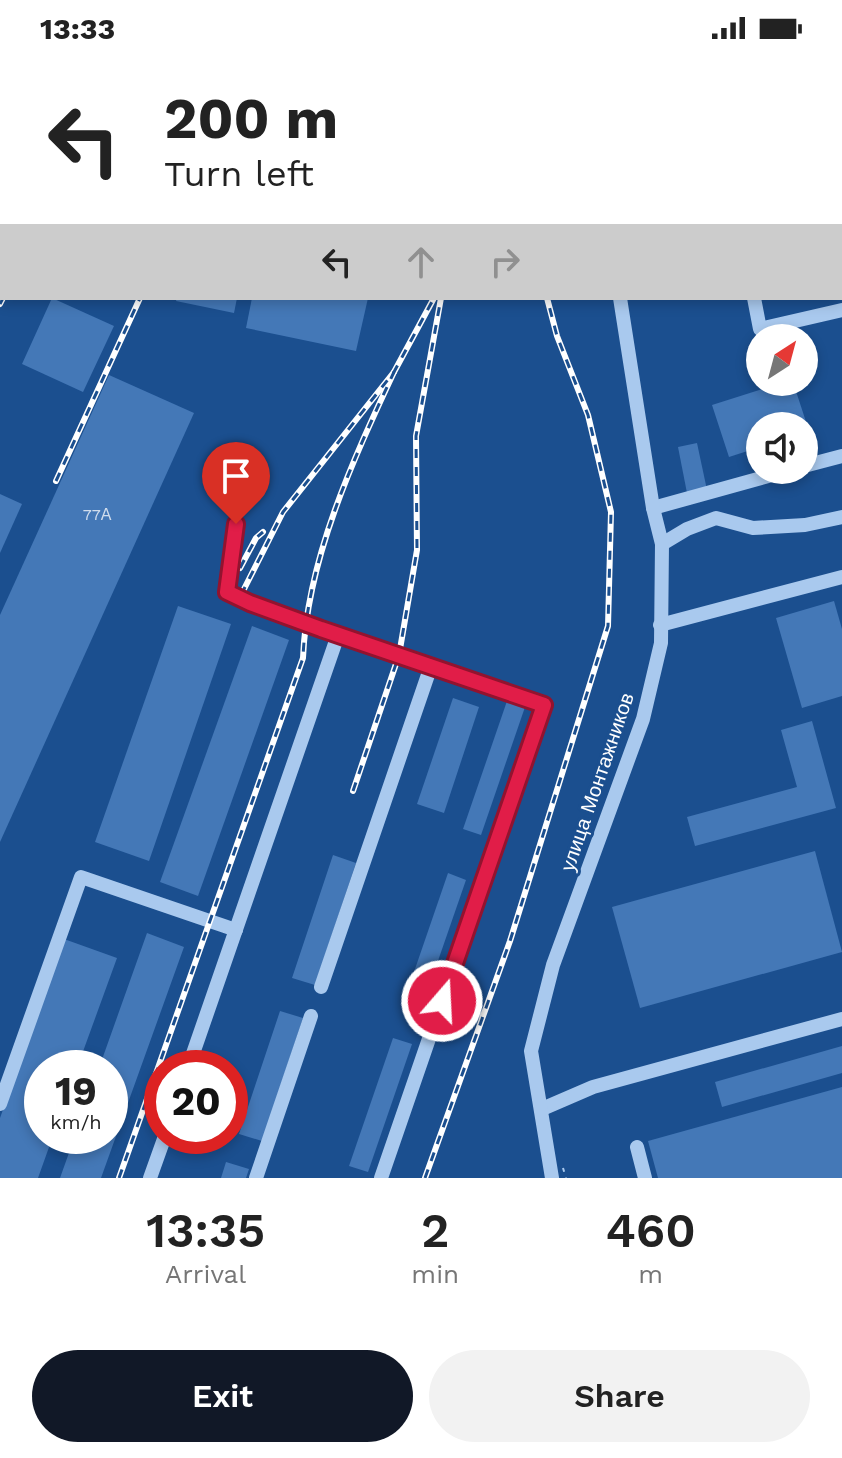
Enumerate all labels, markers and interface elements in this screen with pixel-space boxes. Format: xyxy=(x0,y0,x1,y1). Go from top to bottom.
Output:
text: 13:33 xyxy=(40,11,115,46)
text: 200 m xyxy=(164,86,338,152)
icon: left xyxy=(32,88,136,192)
text: Turn left xyxy=(164,153,314,195)
icon: left xyxy=(315,240,359,284)
icon: ahead xyxy=(399,240,443,284)
icon: right xyxy=(483,240,527,284)
north arrow xyxy=(746,324,818,396)
map controls xyxy=(746,324,818,484)
button: sound xyxy=(746,412,818,484)
pin xyxy=(202,442,270,524)
icon: arrive xyxy=(214,454,258,498)
house number: 77А xyxy=(83,505,112,524)
street label: улица Монтажников xyxy=(555,690,639,874)
position arrow xyxy=(400,959,484,1043)
speed limit sign: 20 xyxy=(144,1050,248,1154)
text: 19 xyxy=(55,1068,97,1115)
text: km/h xyxy=(50,1110,102,1134)
text: 13:35 xyxy=(146,1202,265,1259)
text: 2 xyxy=(421,1202,449,1259)
text: 460 xyxy=(605,1202,696,1259)
text: Arrival xyxy=(165,1259,246,1289)
text: min xyxy=(411,1259,459,1289)
text: m xyxy=(638,1259,663,1289)
button: Exit xyxy=(32,1350,413,1442)
button: Share xyxy=(429,1350,810,1442)

